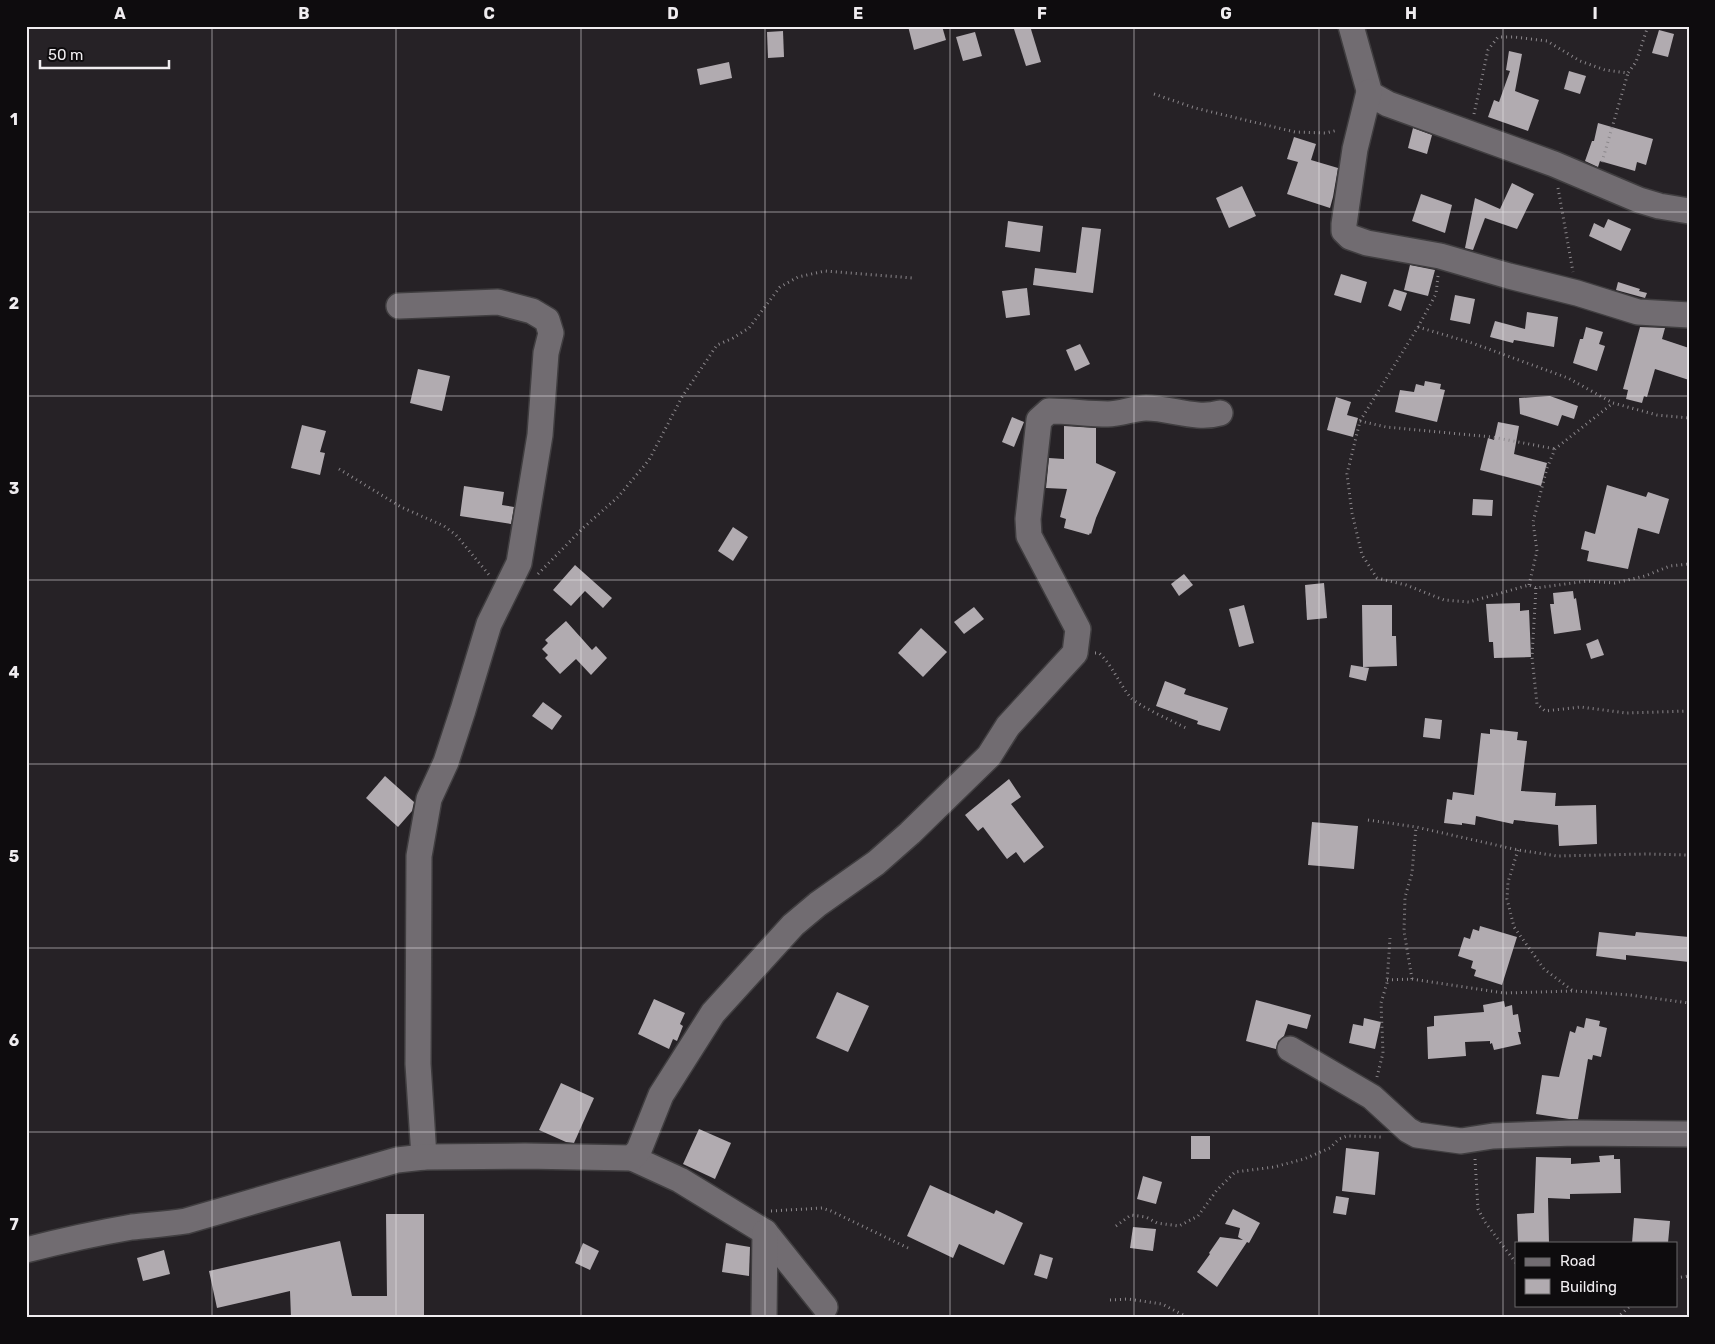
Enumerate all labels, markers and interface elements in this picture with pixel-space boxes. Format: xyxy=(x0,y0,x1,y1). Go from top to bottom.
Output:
text: A xyxy=(114,4,126,23)
text: B xyxy=(298,4,310,23)
text: C xyxy=(483,4,495,23)
text: D xyxy=(667,4,679,23)
text: E xyxy=(853,4,863,23)
text: F xyxy=(1037,4,1047,23)
text: G xyxy=(1220,4,1232,23)
text: H xyxy=(1405,4,1417,23)
text: I xyxy=(1592,4,1598,23)
scale bar xyxy=(40,38,169,70)
text: 50 m xyxy=(48,46,83,64)
text: 1 xyxy=(10,110,18,129)
text: 2 xyxy=(9,294,19,313)
text: 3 xyxy=(9,479,19,498)
text: 4 xyxy=(9,663,20,682)
text: 5 xyxy=(9,847,19,866)
text: 6 xyxy=(9,1031,19,1050)
text: 7 xyxy=(9,1215,19,1234)
legend xyxy=(1515,1242,1678,1306)
text: Road xyxy=(1560,1252,1596,1270)
text: Building xyxy=(1560,1278,1617,1296)

